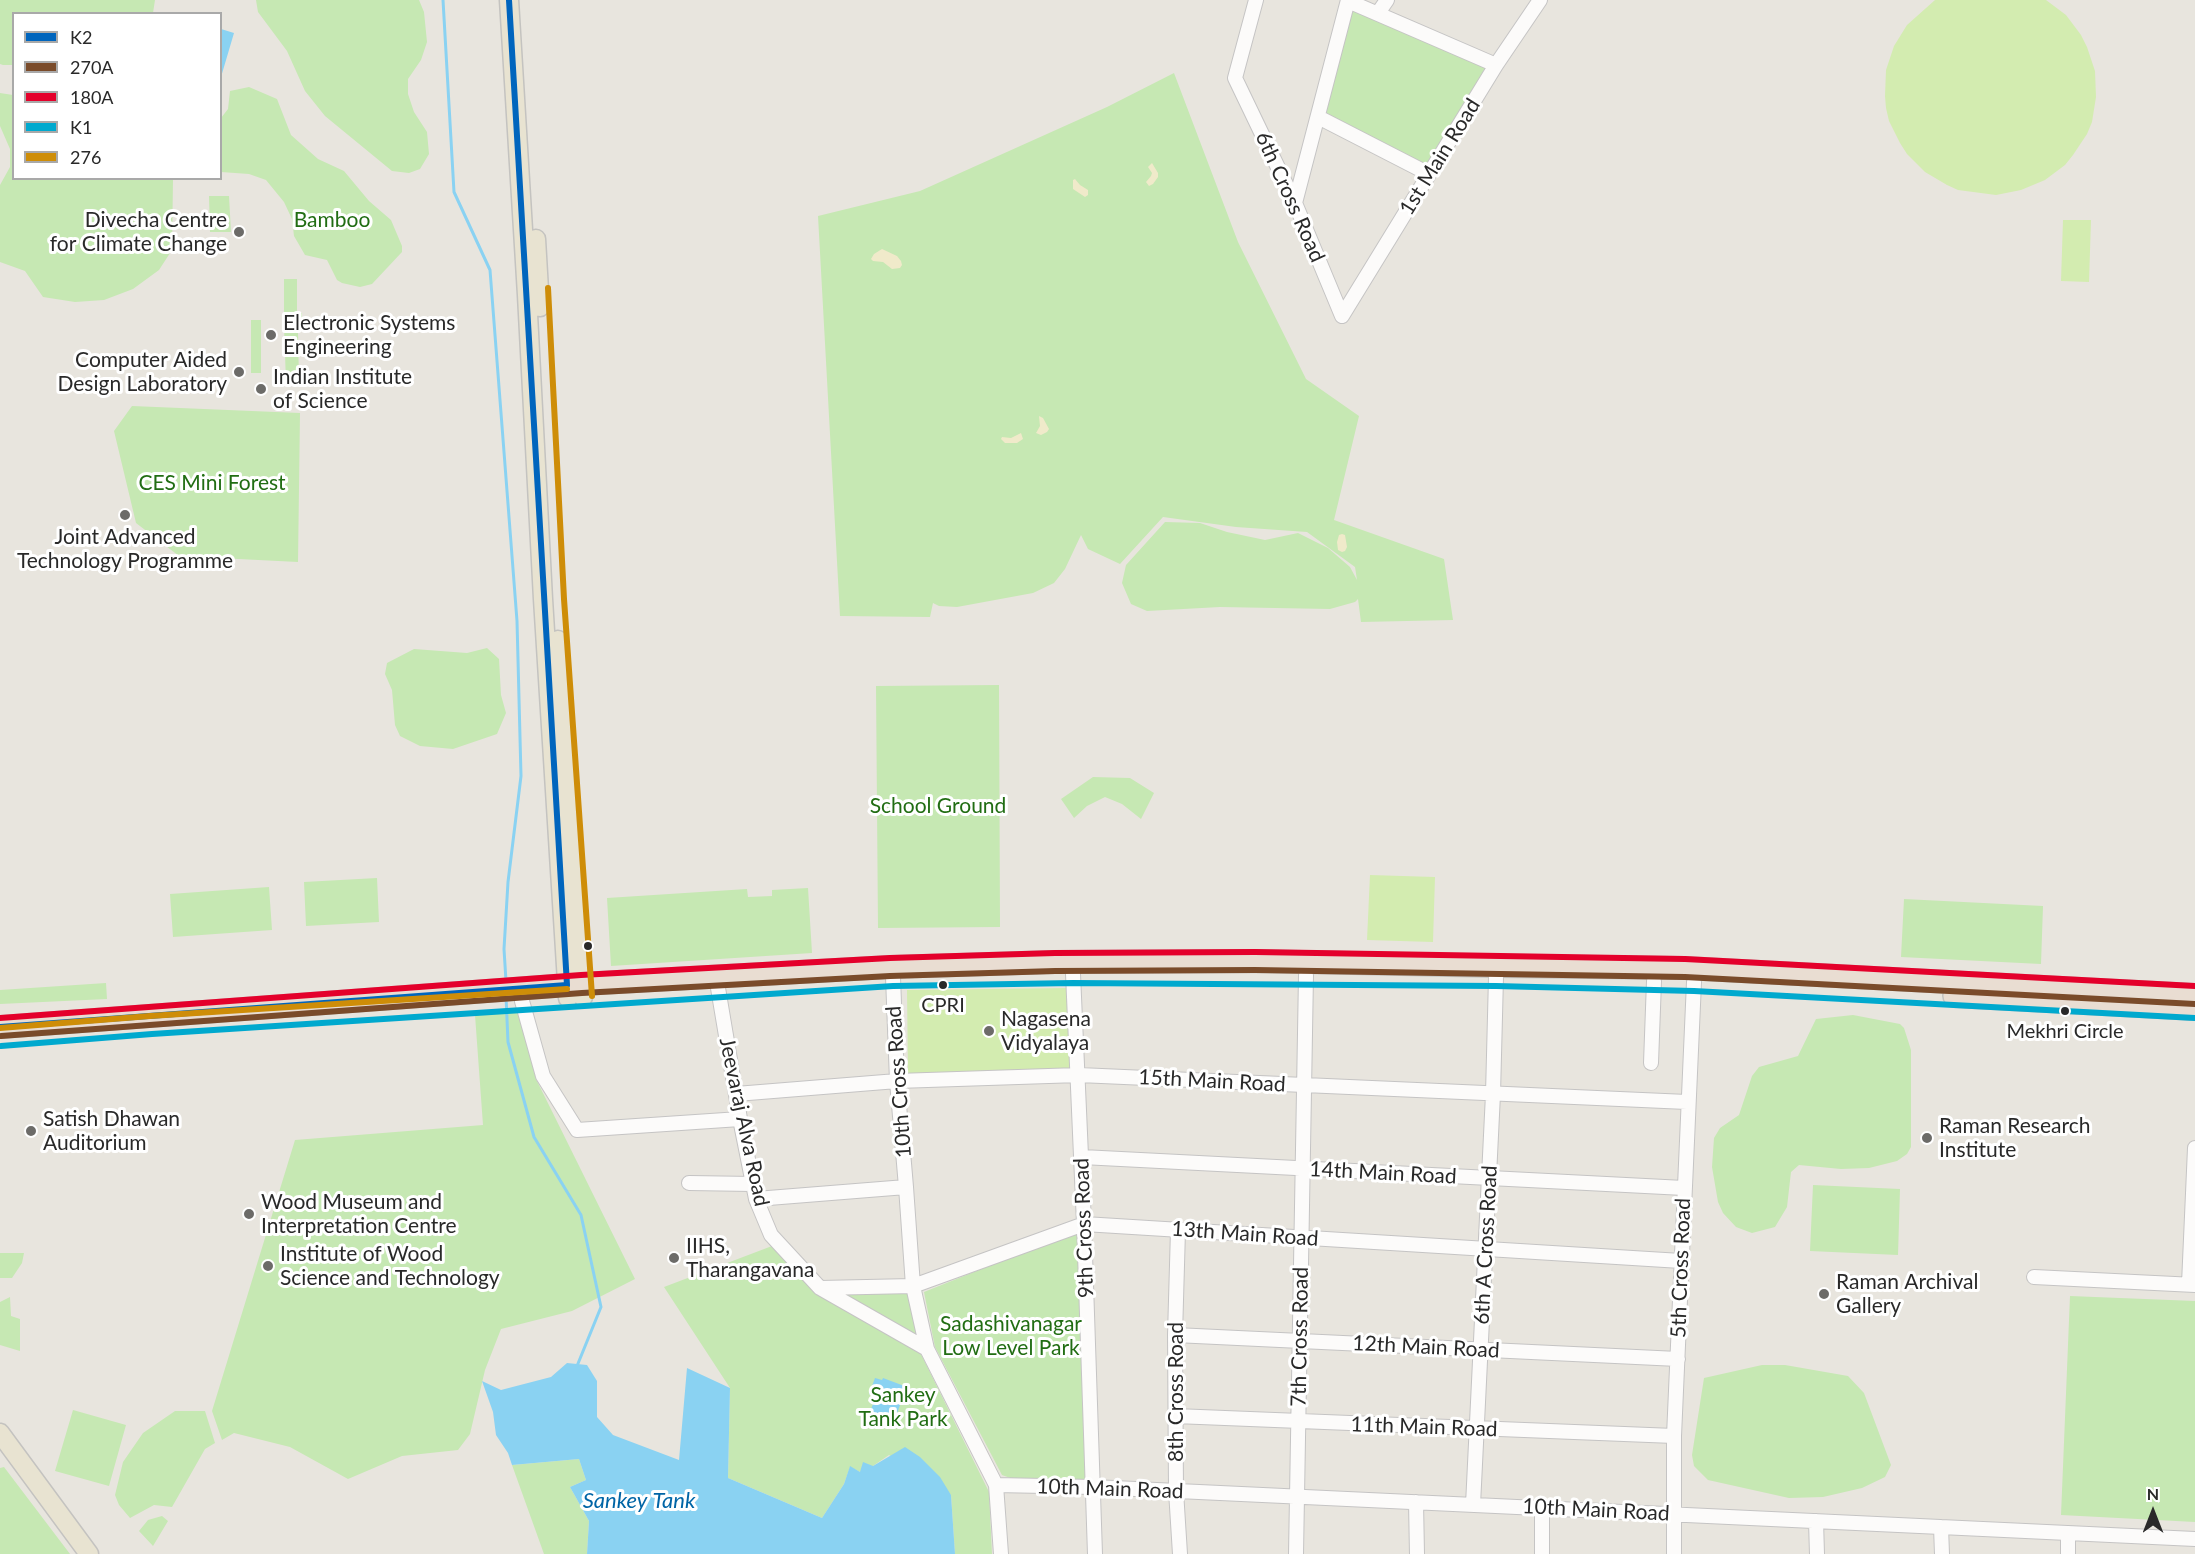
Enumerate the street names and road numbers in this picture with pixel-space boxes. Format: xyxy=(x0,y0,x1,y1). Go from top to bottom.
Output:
street label: 1st Main Road xyxy=(1394,94,1486,220)
street label: 6th Cross Road xyxy=(1250,128,1330,266)
street label: 10th Cross Road xyxy=(881,1005,917,1159)
street label: Jeevaraj Alva Road xyxy=(714,1035,774,1209)
street label: 15th Main Road xyxy=(1138,1065,1286,1097)
street label: 14th Main Road xyxy=(1309,1157,1457,1189)
street label: 9th Cross Road xyxy=(1069,1158,1099,1298)
street label: 6th A Cross Road xyxy=(1469,1165,1503,1325)
street label: 5th Cross Road xyxy=(1666,1198,1696,1338)
street label: 13th Main Road xyxy=(1171,1216,1319,1252)
street label: 7th Cross Road xyxy=(1286,1267,1314,1407)
street label: 8th Cross Road xyxy=(1163,1322,1189,1462)
street label: 12th Main Road xyxy=(1352,1331,1500,1363)
street label: 11th Main Road xyxy=(1350,1412,1498,1442)
street label: 10th Main Road xyxy=(1036,1474,1184,1504)
street label: 10th Main Road xyxy=(1522,1494,1670,1526)

